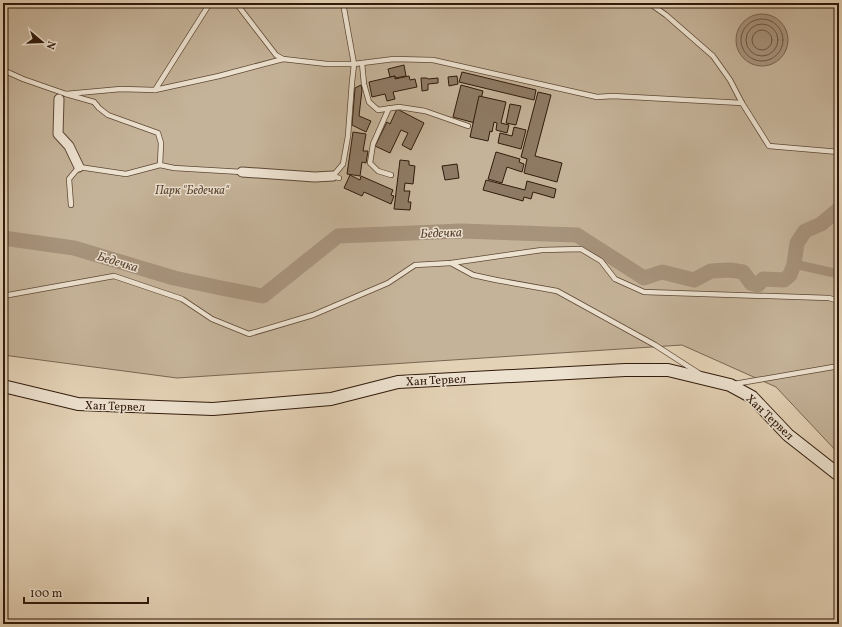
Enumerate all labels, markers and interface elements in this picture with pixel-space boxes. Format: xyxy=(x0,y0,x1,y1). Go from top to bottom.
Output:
north arrow xyxy=(22,22,62,62)
text: N xyxy=(42,39,58,51)
park label: Парк "Бедечка" xyxy=(155,183,230,199)
water label: Бедечка xyxy=(420,224,462,244)
water label: Бедечка xyxy=(95,248,140,278)
street label: Хан Тервел xyxy=(405,371,467,391)
street label: Хан Тервел xyxy=(742,391,797,444)
street label: Хан Тервел xyxy=(85,398,146,416)
scale bar xyxy=(24,579,148,605)
text: 100 m xyxy=(30,586,63,602)

